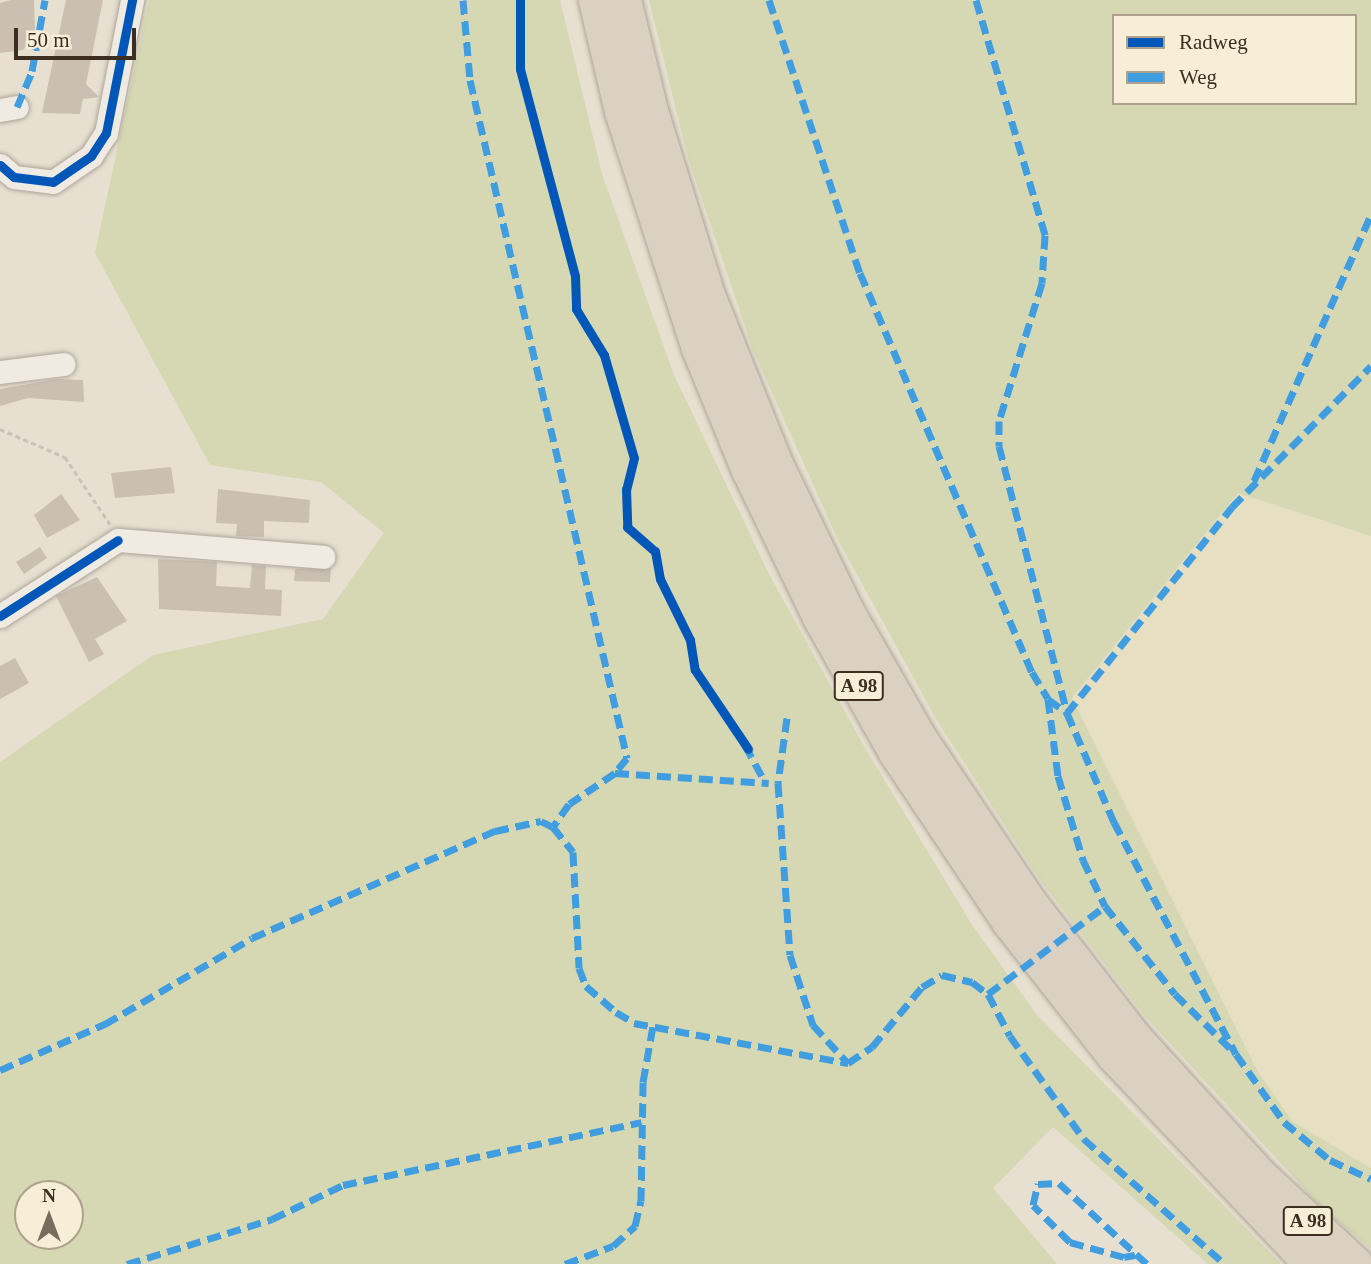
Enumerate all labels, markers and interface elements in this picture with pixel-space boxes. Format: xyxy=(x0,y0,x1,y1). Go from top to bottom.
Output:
scale bar xyxy=(18,14,140,58)
legend xyxy=(1112,14,1357,105)
text: 50 m xyxy=(27,28,70,52)
text: Radweg xyxy=(1179,30,1248,54)
text: Weg xyxy=(1179,65,1217,89)
road number: A 98 xyxy=(833,670,885,702)
north arrow xyxy=(14,1180,84,1250)
text: N xyxy=(42,1185,56,1206)
road number: A 98 xyxy=(1282,1205,1334,1236)

